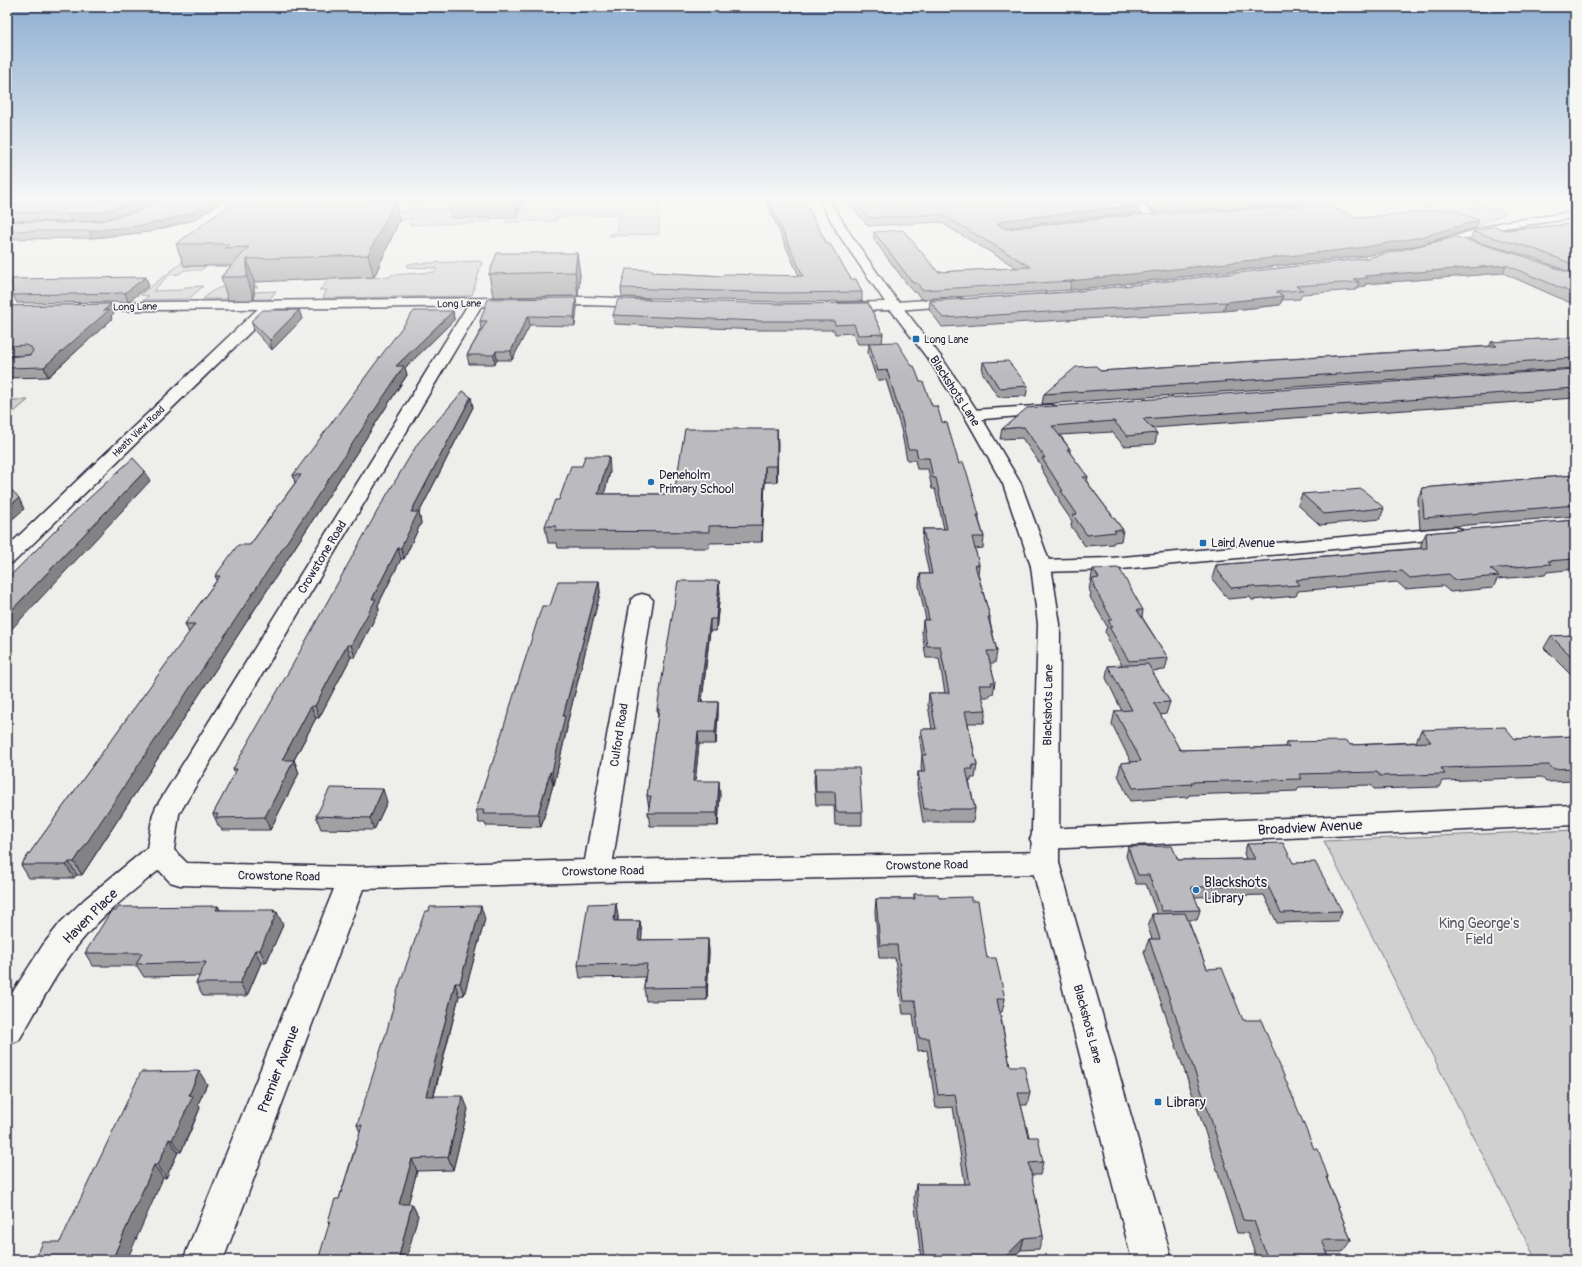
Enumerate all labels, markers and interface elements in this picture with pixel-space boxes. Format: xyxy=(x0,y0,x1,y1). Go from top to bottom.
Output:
street label: Long Lane xyxy=(437,298,481,310)
street label: Long Lane xyxy=(113,301,157,313)
marker: Long Lane xyxy=(911,334,921,344)
place label: Long Lane xyxy=(924,334,968,346)
street label: Blackshots Lane xyxy=(926,353,983,430)
street label: Heath View Road xyxy=(110,404,168,460)
place label: Deneholm Primary School xyxy=(659,468,734,497)
marker: Deneholm Primary School xyxy=(646,477,656,487)
street label: Crowstone Road xyxy=(295,518,350,597)
place label: Laird Avenue xyxy=(1211,536,1275,551)
marker: Laird Avenue xyxy=(1198,538,1208,548)
street label: Blackshots Lane xyxy=(1040,664,1057,746)
street label: Culford Road xyxy=(607,702,632,768)
street label: Broadview Avenue xyxy=(1257,816,1363,839)
street label: Crowstone Road xyxy=(886,857,969,874)
street label: Crowstone Road xyxy=(562,863,645,880)
street label: Crowstone Road xyxy=(238,868,321,885)
place label: Blackshots Library xyxy=(1204,874,1268,907)
street label: Haven Place xyxy=(59,885,121,947)
marker: Blackshots Library xyxy=(1191,885,1201,895)
park label: King George's Field xyxy=(1439,915,1520,948)
street label: Blackshots Lane xyxy=(1070,983,1105,1065)
street label: Premier Avenue xyxy=(254,1023,303,1115)
place label: Library xyxy=(1166,1094,1206,1111)
marker: Library xyxy=(1153,1097,1163,1107)

